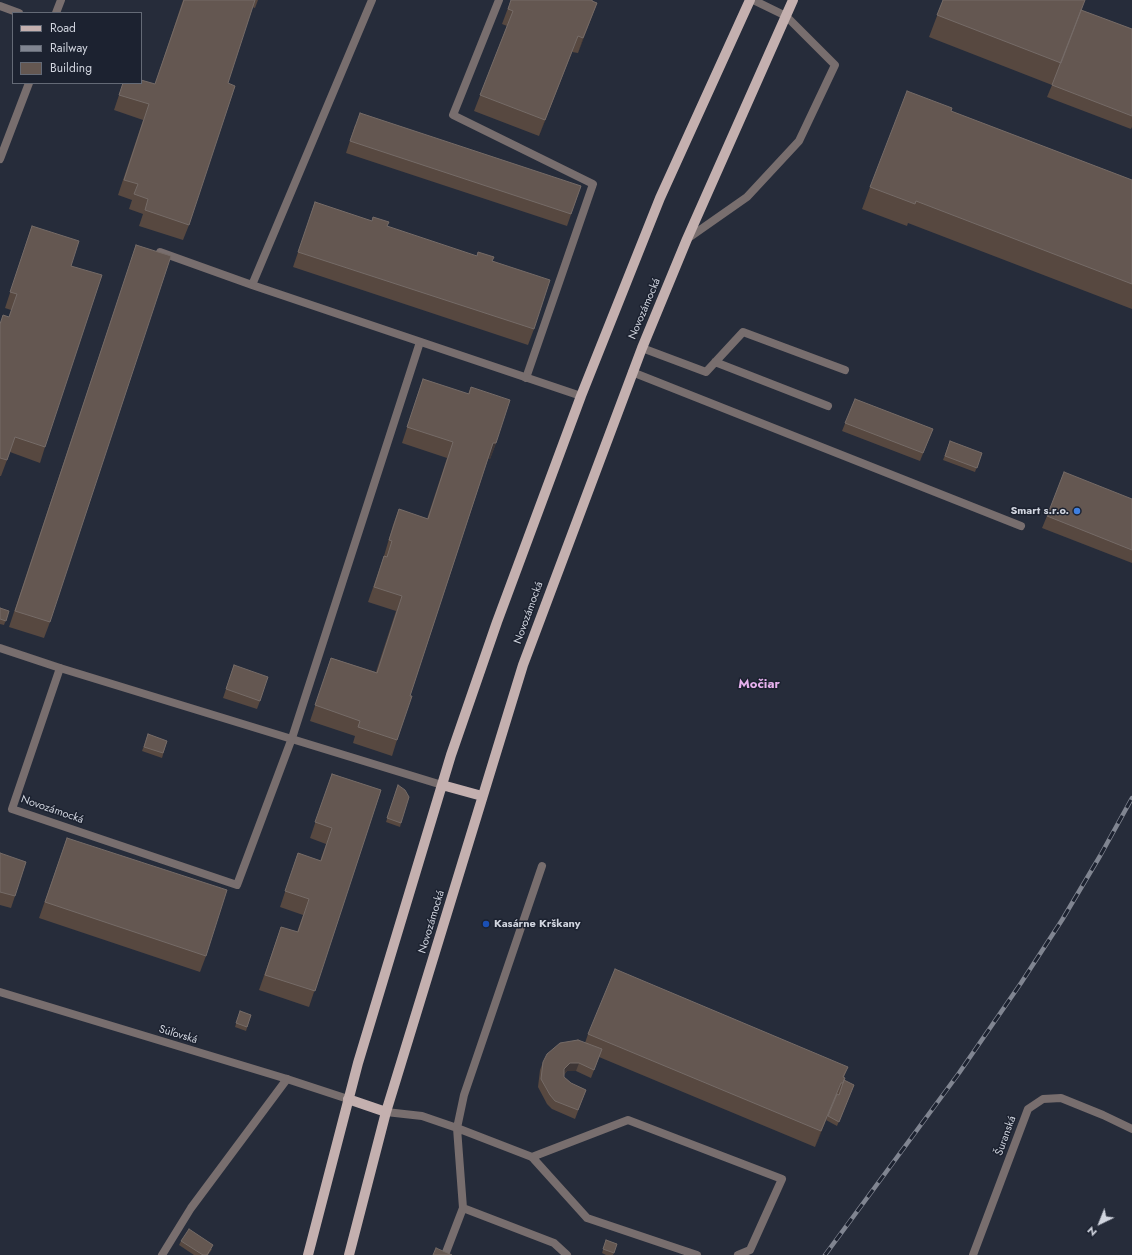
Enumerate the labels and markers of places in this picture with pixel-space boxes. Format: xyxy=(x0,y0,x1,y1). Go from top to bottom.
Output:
place label: Smart s.r.o. xyxy=(1010,504,1069,518)
marker: Smart s.r.o. xyxy=(1072,506,1082,516)
place label: Kasárne Krškany xyxy=(494,917,581,931)
marker: Kasárne Krškany xyxy=(481,919,491,929)

